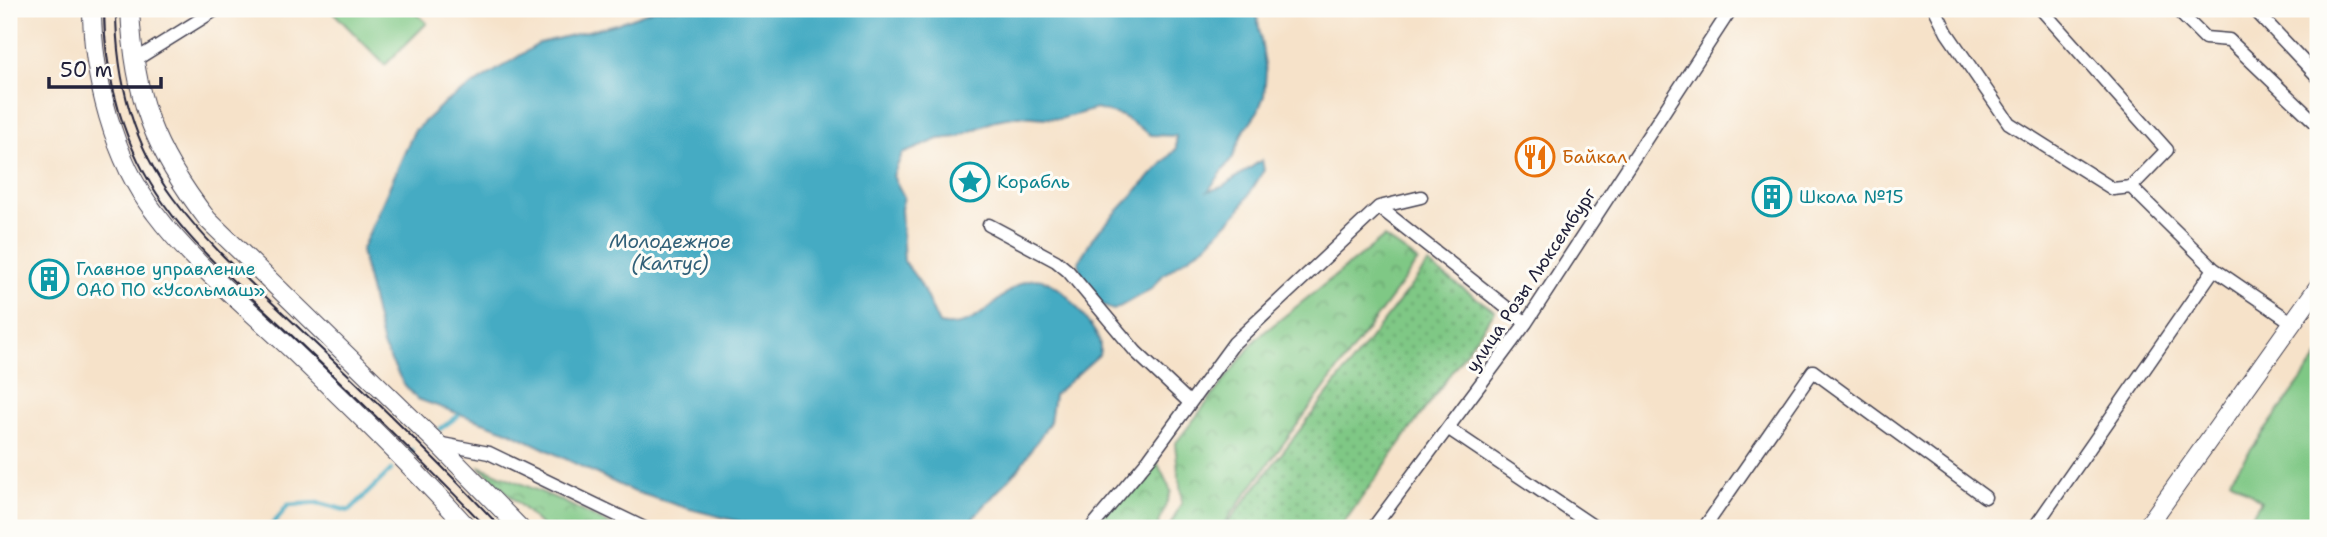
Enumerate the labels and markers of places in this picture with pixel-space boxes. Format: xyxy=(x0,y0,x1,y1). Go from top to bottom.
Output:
restaurant icon: Байкал xyxy=(1514,136,1556,178)
place label: Байкал xyxy=(1562,145,1627,169)
place icon: Корабль xyxy=(949,161,991,203)
place label: Корабль xyxy=(997,170,1070,194)
building icon: Школа №15 xyxy=(1751,176,1793,218)
place label: Школа №15 xyxy=(1799,185,1903,209)
place label: Главное управление ОАО ПО «Усольмаш» xyxy=(76,257,265,302)
building icon: Главное управление ОАО ПО «Усольмаш» xyxy=(28,258,70,300)

